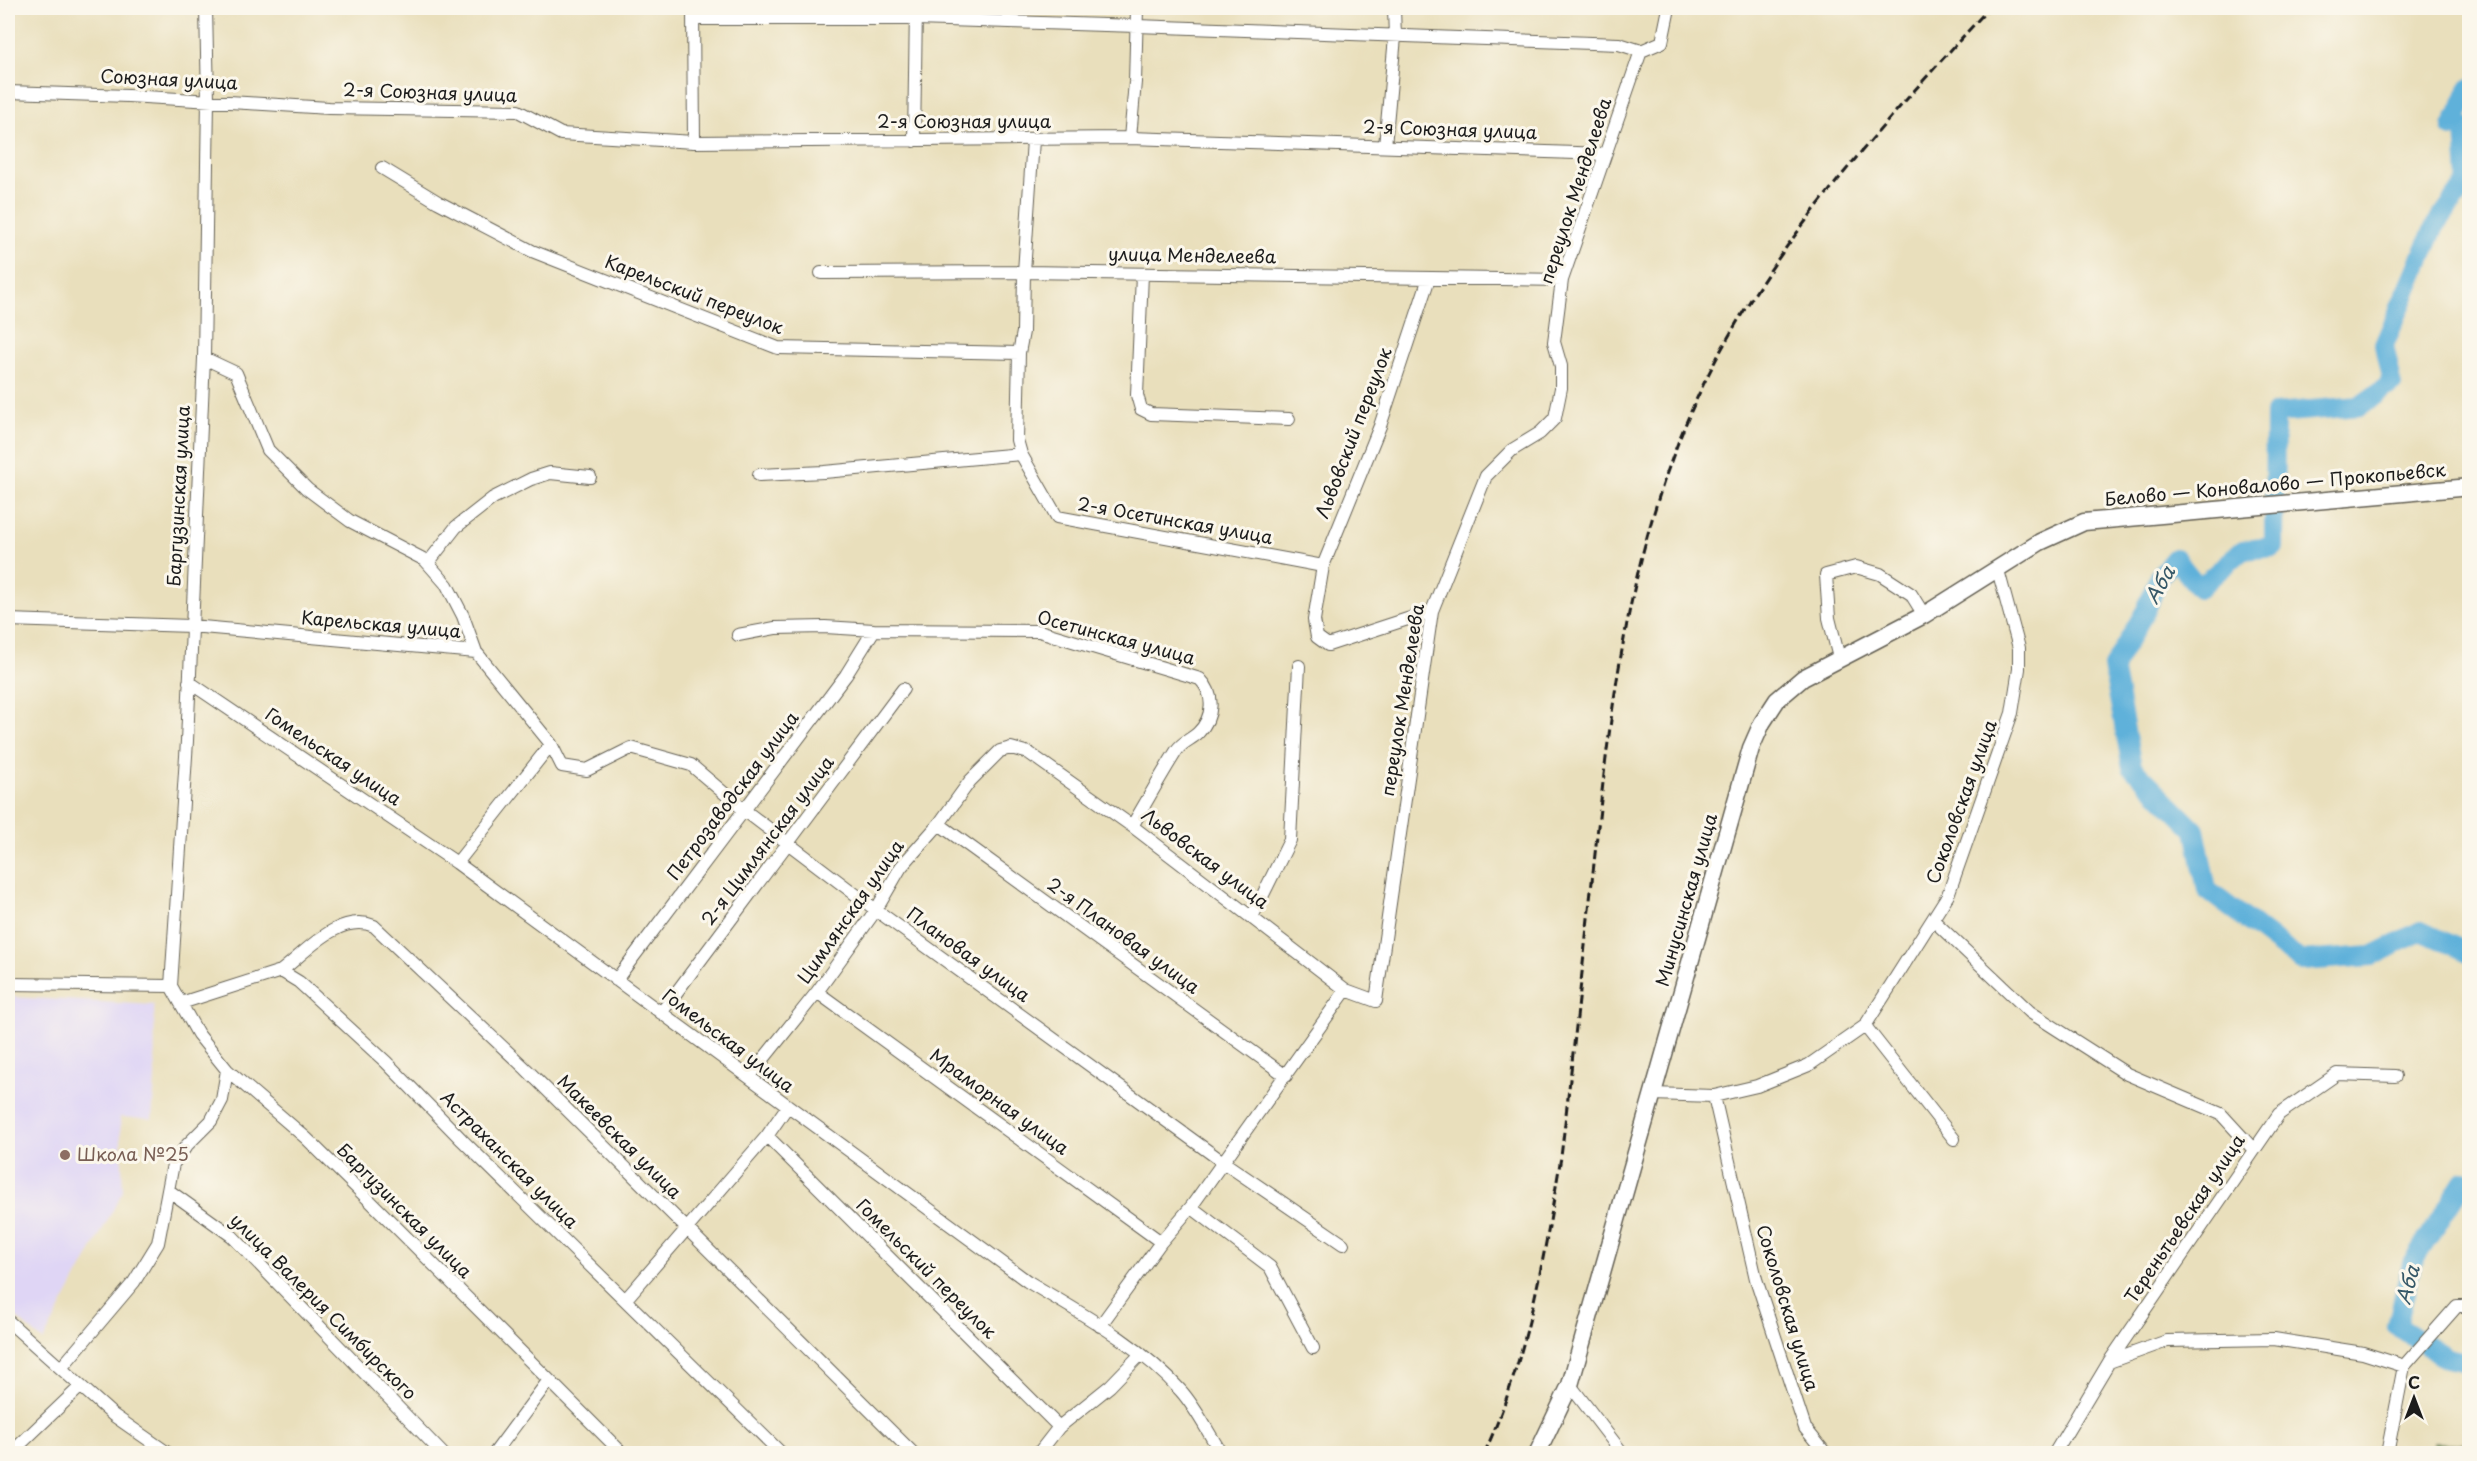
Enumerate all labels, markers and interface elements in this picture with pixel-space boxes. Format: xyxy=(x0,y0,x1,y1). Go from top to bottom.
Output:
street label: Союзная улица xyxy=(100,61,239,96)
street label: 2-я Союзная улица xyxy=(343,75,518,108)
street label: переулок Менделеева xyxy=(1532,93,1618,287)
street label: 2-я Союзная улица xyxy=(877,107,1052,134)
street label: 2-я Союзная улица xyxy=(1363,112,1538,145)
street label: улица Менделеева xyxy=(1108,240,1277,269)
street label: Карельский переулок xyxy=(601,247,788,340)
street label: Львовский переулок xyxy=(1308,343,1398,522)
street label: Баргузинская улица xyxy=(159,404,196,587)
street label: Белово — Коновалово — Прокопьевск xyxy=(2103,455,2447,512)
street label: 2-я Осетинская улица xyxy=(1075,489,1276,550)
water label: Аба xyxy=(2136,560,2182,609)
street label: переулок Менделеева xyxy=(1373,601,1430,798)
street label: Осетинская улица xyxy=(1034,602,1199,671)
street label: Карельская улица xyxy=(300,603,463,644)
street label: Гомельская улица xyxy=(260,700,408,812)
street label: Петрозаводская улица xyxy=(659,705,805,885)
street label: Соколовская улица xyxy=(1918,715,2003,887)
street label: 2-я Цимлянская улица xyxy=(694,749,840,931)
street label: Львовская улица xyxy=(1137,801,1276,915)
street label: Минусинская улица xyxy=(1648,809,1723,989)
street label: Цимлянская улица xyxy=(790,833,910,989)
street label: 2-я Плановая улица xyxy=(1042,870,1206,1000)
street label: Плановая улица xyxy=(902,900,1037,1008)
street label: Гомельская улица xyxy=(657,981,801,1099)
street label: Мраморная улица xyxy=(925,1041,1076,1161)
street label: Макеевская улица xyxy=(552,1068,689,1205)
street label: Астраханская улица xyxy=(435,1084,586,1234)
street label: Тереньтьевская улица xyxy=(2117,1128,2251,1308)
street label: Баргузинская улица xyxy=(331,1136,479,1284)
place label: Школа №25 xyxy=(77,1140,189,1167)
marker: Школа №25 xyxy=(58,1148,72,1162)
street label: Гомельский переулок xyxy=(851,1192,1004,1344)
street label: улица Валерия Симбирского xyxy=(224,1206,424,1406)
street label: Соколовская улица xyxy=(1750,1221,1827,1395)
water label: Аба xyxy=(2387,1261,2427,1308)
north arrow xyxy=(2384,1368,2444,1428)
text: С xyxy=(2408,1370,2420,1394)

